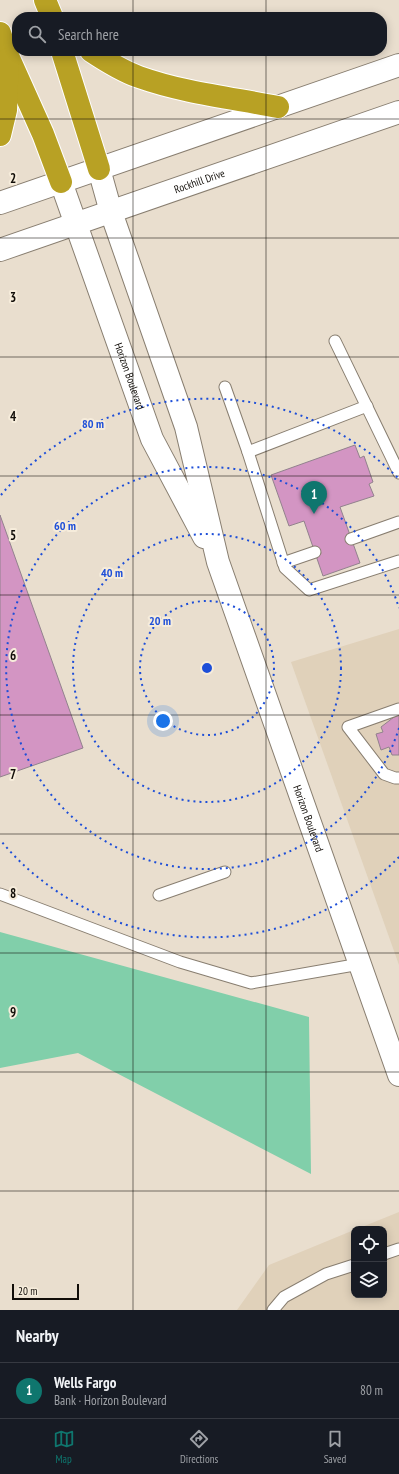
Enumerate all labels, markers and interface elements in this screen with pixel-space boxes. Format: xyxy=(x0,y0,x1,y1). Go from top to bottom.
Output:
search box xyxy=(12,12,387,56)
icon: search xyxy=(26,23,48,45)
text: Search here xyxy=(58,25,119,44)
street label: Rockhill Drive xyxy=(172,166,227,196)
text: 2 xyxy=(10,170,16,187)
text: 3 xyxy=(10,289,16,306)
street label: Horizon Boulevard xyxy=(111,341,148,412)
text: 4 xyxy=(10,408,17,425)
text: 80 m xyxy=(82,416,104,431)
pin: 1 xyxy=(301,481,327,514)
text: 60 m xyxy=(54,518,76,533)
text: 5 xyxy=(10,527,16,544)
text: 40 m xyxy=(101,565,123,580)
text: 20 m xyxy=(149,613,171,628)
text: 6 xyxy=(10,647,16,664)
centre of rings xyxy=(200,661,214,675)
your location xyxy=(153,711,173,731)
text: 7 xyxy=(10,766,16,783)
street label: Horizon Boulevard xyxy=(290,783,327,854)
text: 8 xyxy=(10,885,16,902)
text: 9 xyxy=(10,1004,16,1021)
map controls xyxy=(351,1226,387,1298)
button: locate xyxy=(351,1226,387,1262)
button: layers xyxy=(351,1262,387,1298)
scale bar xyxy=(12,1282,79,1301)
text: 20 m xyxy=(18,1284,37,1298)
text: Nearby xyxy=(16,1325,59,1347)
text: Wells Fargo xyxy=(54,1373,116,1392)
text: 1 xyxy=(26,1382,32,1399)
text: 80 m xyxy=(360,1382,383,1399)
text: Bank · Horizon Boulevard xyxy=(54,1392,167,1409)
tab: Map xyxy=(53,1428,75,1466)
tab: Directions xyxy=(180,1428,218,1466)
tab: Saved xyxy=(324,1428,346,1466)

